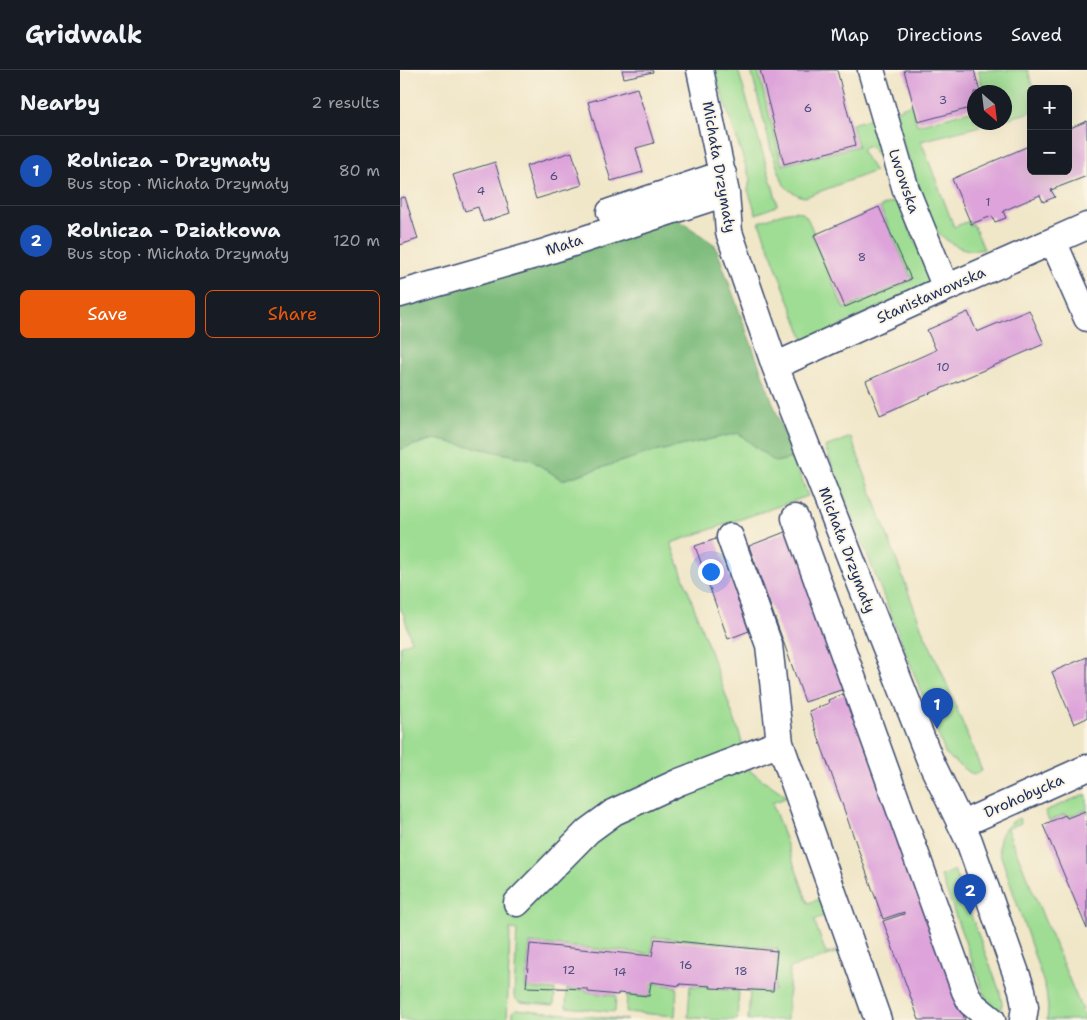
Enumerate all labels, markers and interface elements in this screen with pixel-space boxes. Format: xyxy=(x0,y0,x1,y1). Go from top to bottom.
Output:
text: Gridwalk xyxy=(25,19,142,51)
text: Map xyxy=(831,23,869,47)
text: Directions xyxy=(897,23,983,47)
text: Saved xyxy=(1011,23,1062,47)
north arrow xyxy=(967,85,1012,130)
map controls xyxy=(1027,85,1072,175)
button: + xyxy=(1027,85,1072,130)
text: Nearby xyxy=(20,89,100,117)
text: 2 results xyxy=(311,92,380,113)
house number: 3 xyxy=(939,92,947,108)
street label: Michała Drzymały xyxy=(698,100,740,234)
house number: 6 xyxy=(804,100,812,116)
button: − xyxy=(1027,130,1072,175)
street label: Lwowska xyxy=(884,146,925,216)
text: Rolnicza - Drzymały xyxy=(67,148,271,173)
text: 1 xyxy=(32,160,40,181)
text: 80 m xyxy=(339,160,380,181)
house number: 6 xyxy=(550,168,558,184)
text: Bus stop · Michała Drzymały xyxy=(67,173,289,194)
house number: 4 xyxy=(477,183,485,199)
house number: 1 xyxy=(985,194,991,210)
text: Rolnicza - Działkowa xyxy=(67,218,281,243)
street label: Mała xyxy=(543,229,586,260)
text: 2 xyxy=(30,230,42,251)
text: 120 m xyxy=(333,230,380,251)
text: Bus stop · Michała Drzymały xyxy=(67,243,289,264)
house number: 8 xyxy=(858,249,866,265)
street label: Stanisławowska xyxy=(873,262,989,328)
button: Save xyxy=(20,290,195,338)
button: Share xyxy=(205,290,380,338)
house number: 10 xyxy=(936,359,950,375)
street label: Michała Drzymały xyxy=(814,484,880,616)
your location xyxy=(698,559,724,585)
pin: 1 xyxy=(921,688,953,729)
street label: Drohobycka xyxy=(981,769,1068,822)
pin: 2 xyxy=(954,874,986,915)
house number: 16 xyxy=(679,957,693,973)
house number: 12 xyxy=(563,962,575,978)
house number: 18 xyxy=(734,963,748,979)
house number: 14 xyxy=(614,964,626,980)

